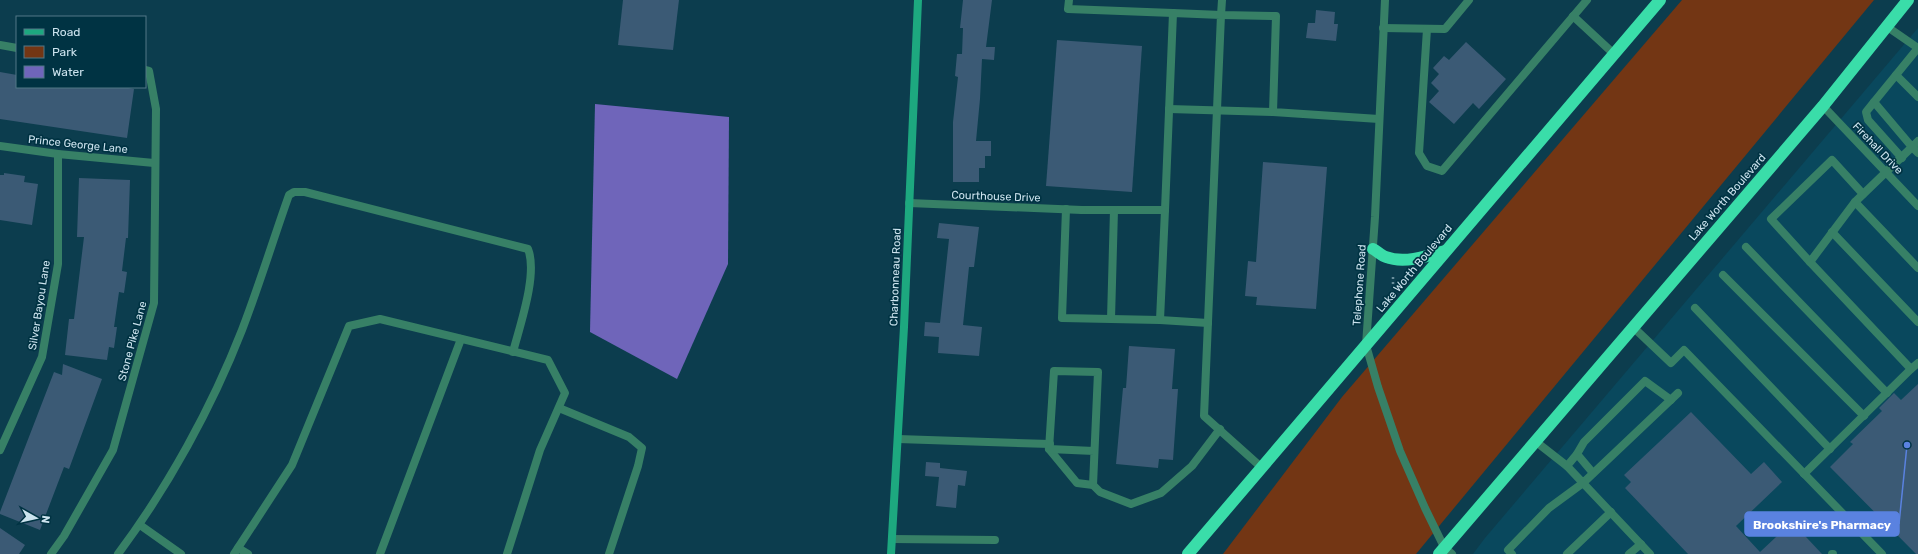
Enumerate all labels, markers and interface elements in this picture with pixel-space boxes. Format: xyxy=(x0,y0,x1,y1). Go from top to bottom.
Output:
legend xyxy=(16,16,146,88)
text: Road xyxy=(52,25,80,39)
text: Park xyxy=(52,45,78,59)
text: Water xyxy=(52,65,84,79)
street label: Firehall Drive xyxy=(1850,120,1905,177)
street label: Prince George Lane xyxy=(28,133,128,156)
street label: Lake Worth Boulevard xyxy=(1686,151,1769,243)
street label: Courthouse Drive xyxy=(951,188,1041,205)
street label: Lake Worth Boulevard xyxy=(1374,222,1455,315)
street label: Charbonneau Road xyxy=(887,228,904,326)
street label: Telephone Road xyxy=(1350,244,1369,326)
street label: Silver Bayou Lane xyxy=(26,259,53,351)
street label: Stone Pike Lane xyxy=(116,300,149,382)
north arrow xyxy=(16,498,56,538)
callout: Brookshire's Pharmacy xyxy=(1745,512,1899,536)
text: N xyxy=(38,514,52,524)
text: Brookshire's Pharmacy xyxy=(1753,518,1891,532)

